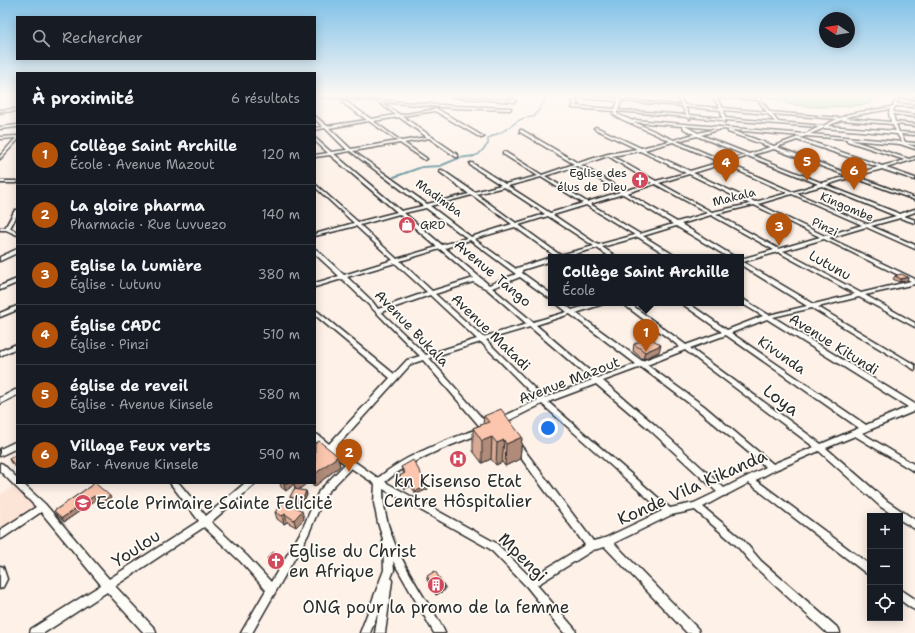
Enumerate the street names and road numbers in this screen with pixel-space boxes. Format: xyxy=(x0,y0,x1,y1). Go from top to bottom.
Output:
street label: Madimba xyxy=(412,176,466,221)
street label: Makala xyxy=(711,184,758,210)
street label: Kingombe xyxy=(818,189,876,226)
street label: Pinzi xyxy=(809,214,841,240)
street label: Avenue Tango xyxy=(451,236,535,310)
street label: Lutunu xyxy=(806,246,854,284)
street label: Avenue Bukala xyxy=(371,286,453,370)
street label: Avenue Matadi xyxy=(448,290,534,374)
street label: Avenue Kitundi xyxy=(786,309,882,379)
street label: Kivunda xyxy=(755,332,810,378)
street label: Avenue Mazout xyxy=(516,352,622,408)
street label: Loya xyxy=(759,379,804,421)
street label: Konde Vila Kikanda xyxy=(614,444,771,530)
street label: Youlou xyxy=(107,524,165,572)
street label: Mpengi xyxy=(494,528,552,586)

